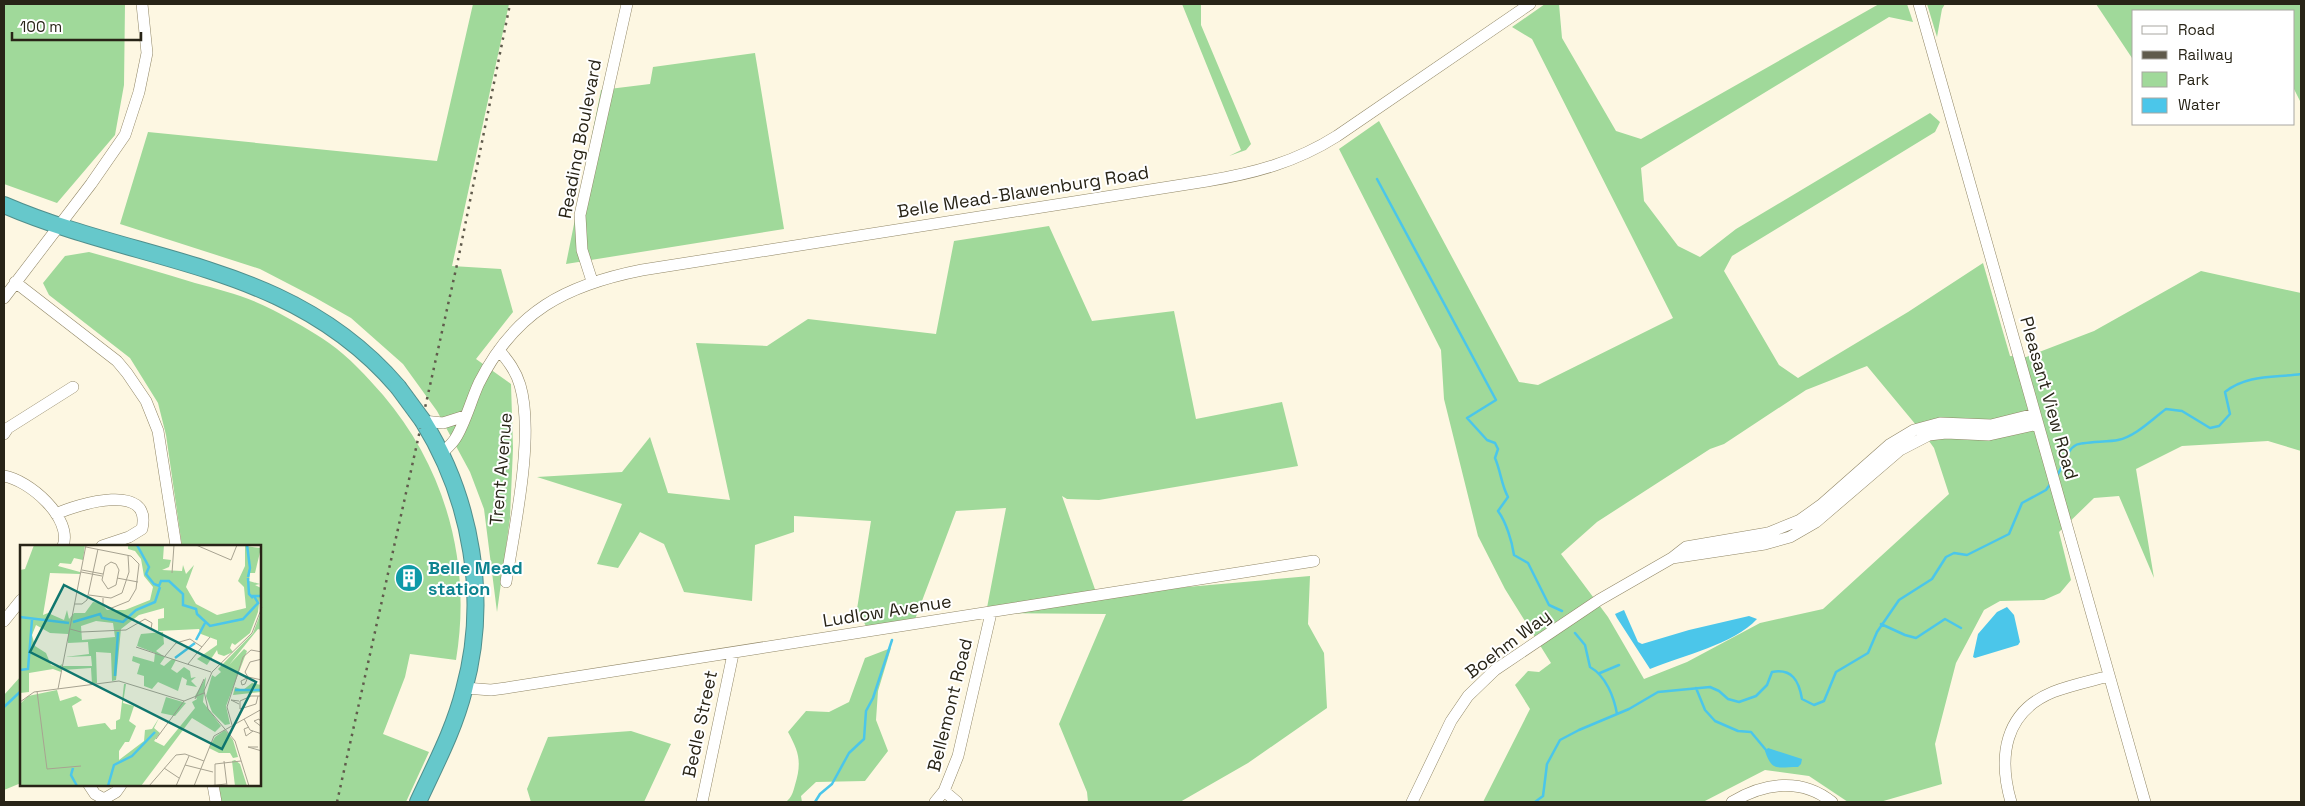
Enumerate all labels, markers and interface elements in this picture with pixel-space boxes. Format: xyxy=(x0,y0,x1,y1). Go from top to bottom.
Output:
scale bar xyxy=(12,10,141,42)
legend xyxy=(2132,10,2295,125)
text: 100 m xyxy=(20,17,62,36)
text: Road xyxy=(2178,20,2215,39)
text: Railway xyxy=(2178,45,2233,64)
street label: Reading Boulevard xyxy=(553,57,606,221)
text: Park xyxy=(2178,70,2209,89)
text: Water xyxy=(2178,95,2221,114)
street label: Belle Mead-Blawenburg Road xyxy=(895,160,1150,223)
street label: Pleasant View Road xyxy=(2015,314,2084,482)
street label: Trent Avenue xyxy=(484,411,517,526)
inset map xyxy=(20,545,261,786)
place label: Belle Mead station xyxy=(428,556,523,600)
building icon: Belle Mead station xyxy=(394,563,424,593)
street label: Ludlow Avenue xyxy=(821,589,953,632)
street label: Boehm Way xyxy=(1460,604,1555,683)
street label: Bellemont Road xyxy=(922,636,977,774)
street label: Bedle Street xyxy=(677,668,722,780)

